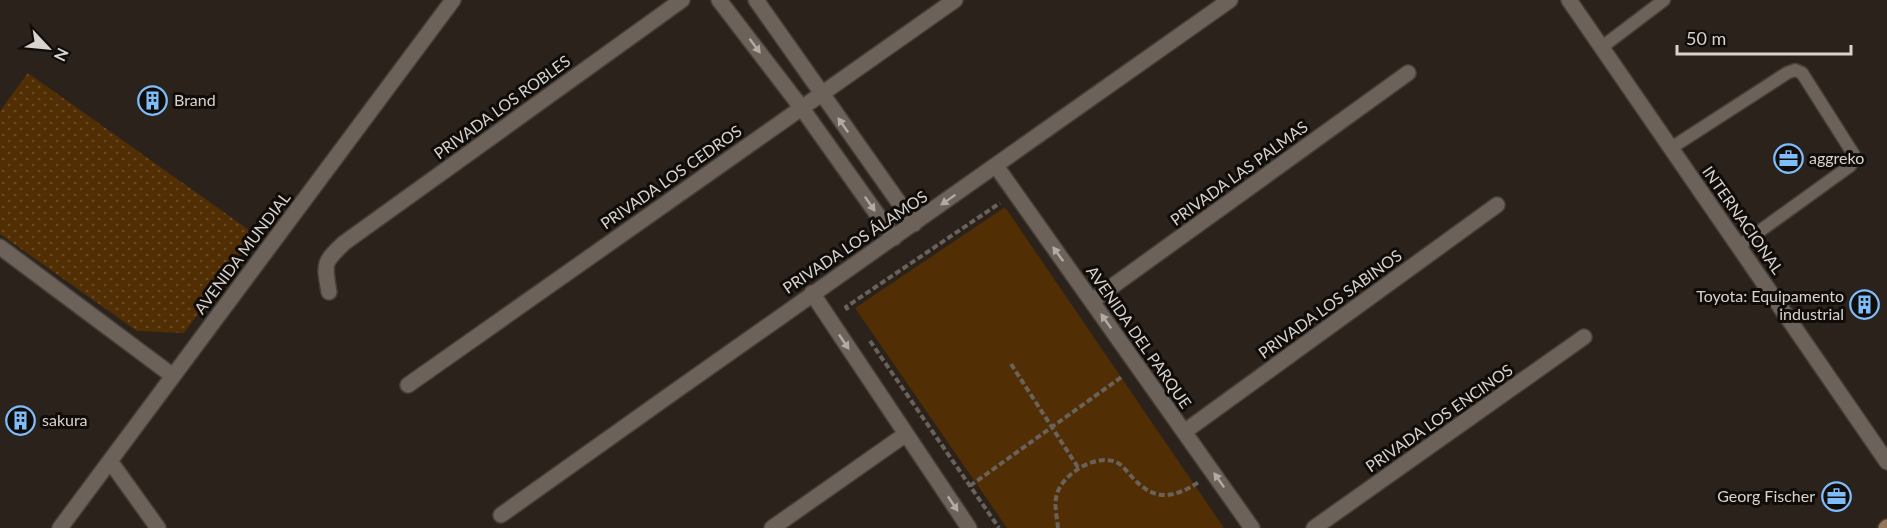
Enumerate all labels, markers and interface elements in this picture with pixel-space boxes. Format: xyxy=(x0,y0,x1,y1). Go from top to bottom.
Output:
north arrow xyxy=(18,18,78,78)
scale bar xyxy=(1677,18,1851,56)
text: 50 m xyxy=(1686,27,1726,49)
one-way arrow xyxy=(749,38,761,54)
text: N xyxy=(51,45,73,64)
street label: PRIVADA LOS ROBLES xyxy=(430,51,573,162)
building icon: Brand xyxy=(137,84,169,116)
place label: Brand xyxy=(174,90,216,109)
street label: PRIVADA LAS PALMAS xyxy=(1166,116,1311,229)
one-way arrow xyxy=(837,118,849,134)
street label: PRIVADA LOS CEDROS xyxy=(596,121,745,233)
office icon: aggreko xyxy=(1772,142,1804,174)
place label: aggreko xyxy=(1809,148,1864,167)
street label: INTERNACIONAL xyxy=(1699,162,1788,277)
street label: PRIVADA LOS ÁLAMOS xyxy=(779,186,931,297)
street label: AVENIDA MUNDIAL xyxy=(190,188,294,317)
one-way arrow xyxy=(940,194,956,206)
one-way arrow xyxy=(864,196,875,212)
street label: PRIVADA LOS SABINOS xyxy=(1254,245,1405,362)
one-way arrow xyxy=(1052,246,1064,262)
street label: AVENIDA DEL PARQUE xyxy=(1083,262,1196,412)
place label: Toyota: Equipamento industrial xyxy=(1696,286,1844,323)
building icon: Toyota: Equipamento industrial xyxy=(1849,289,1881,321)
one-way arrow xyxy=(1100,314,1112,330)
one-way arrow xyxy=(838,334,849,350)
street label: PRIVADA LOS ENCINOS xyxy=(1362,360,1516,475)
building icon: sakura xyxy=(5,404,37,436)
place label: sakura xyxy=(42,410,88,429)
one-way arrow xyxy=(1213,473,1225,488)
office icon: Georg Fischer xyxy=(1820,480,1852,512)
place label: Georg Fischer xyxy=(1717,486,1815,505)
one-way arrow xyxy=(947,495,959,511)

